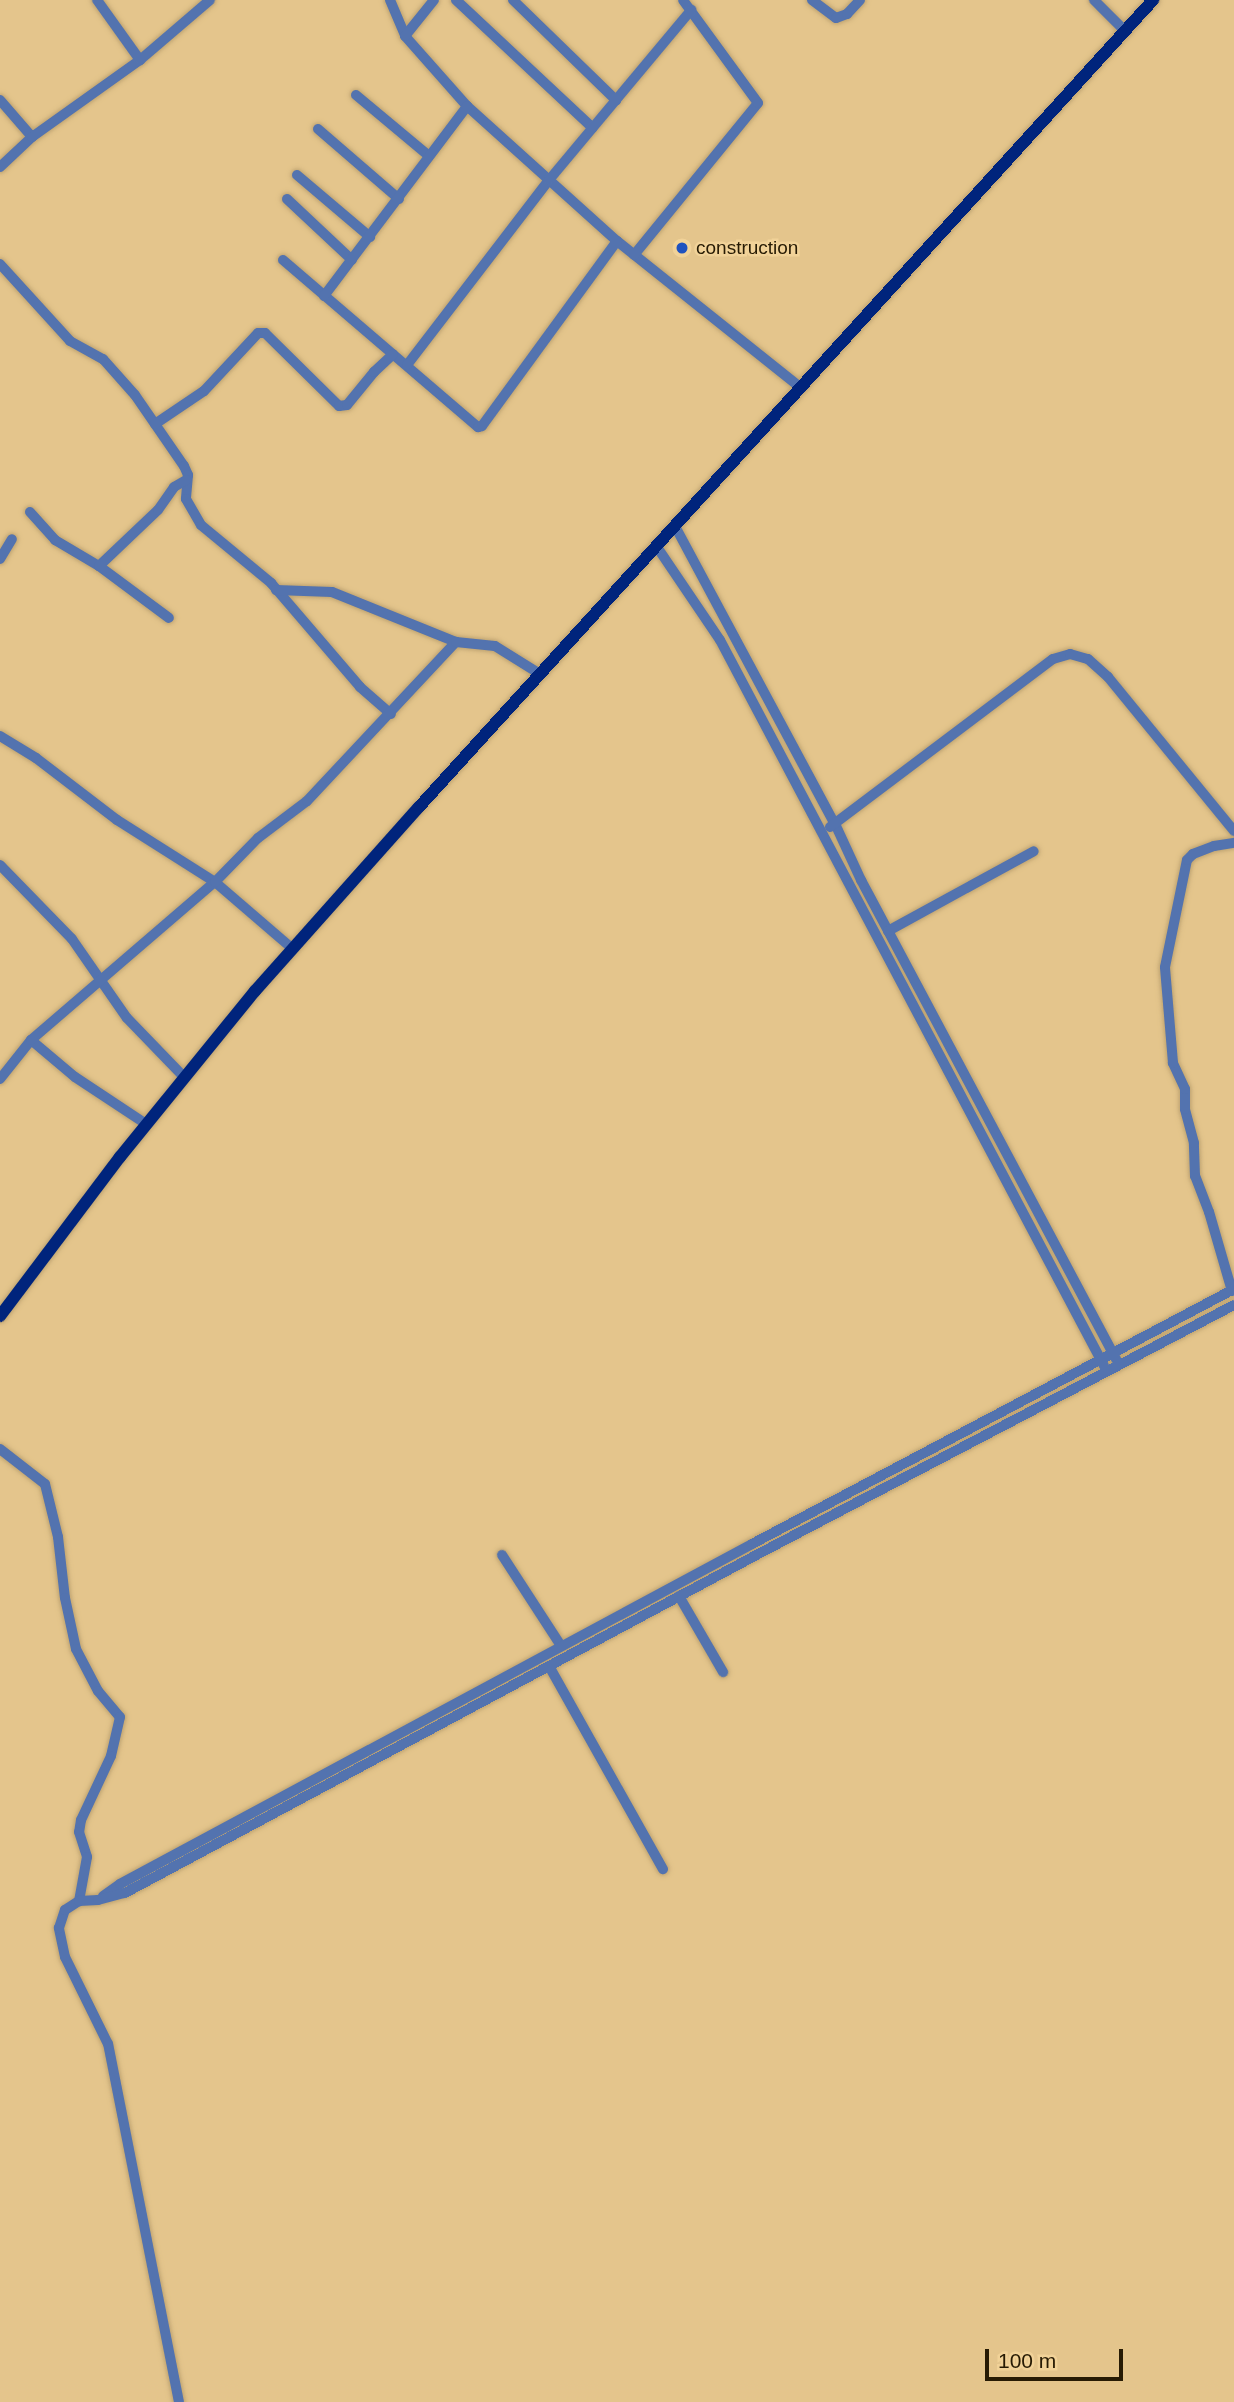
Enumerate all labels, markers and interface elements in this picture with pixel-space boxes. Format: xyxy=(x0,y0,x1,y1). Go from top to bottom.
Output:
place label: construction xyxy=(696,237,798,259)
marker: construction xyxy=(674,240,690,256)
scale bar xyxy=(989,2336,1127,2380)
text: 100 m xyxy=(998,2349,1056,2372)

